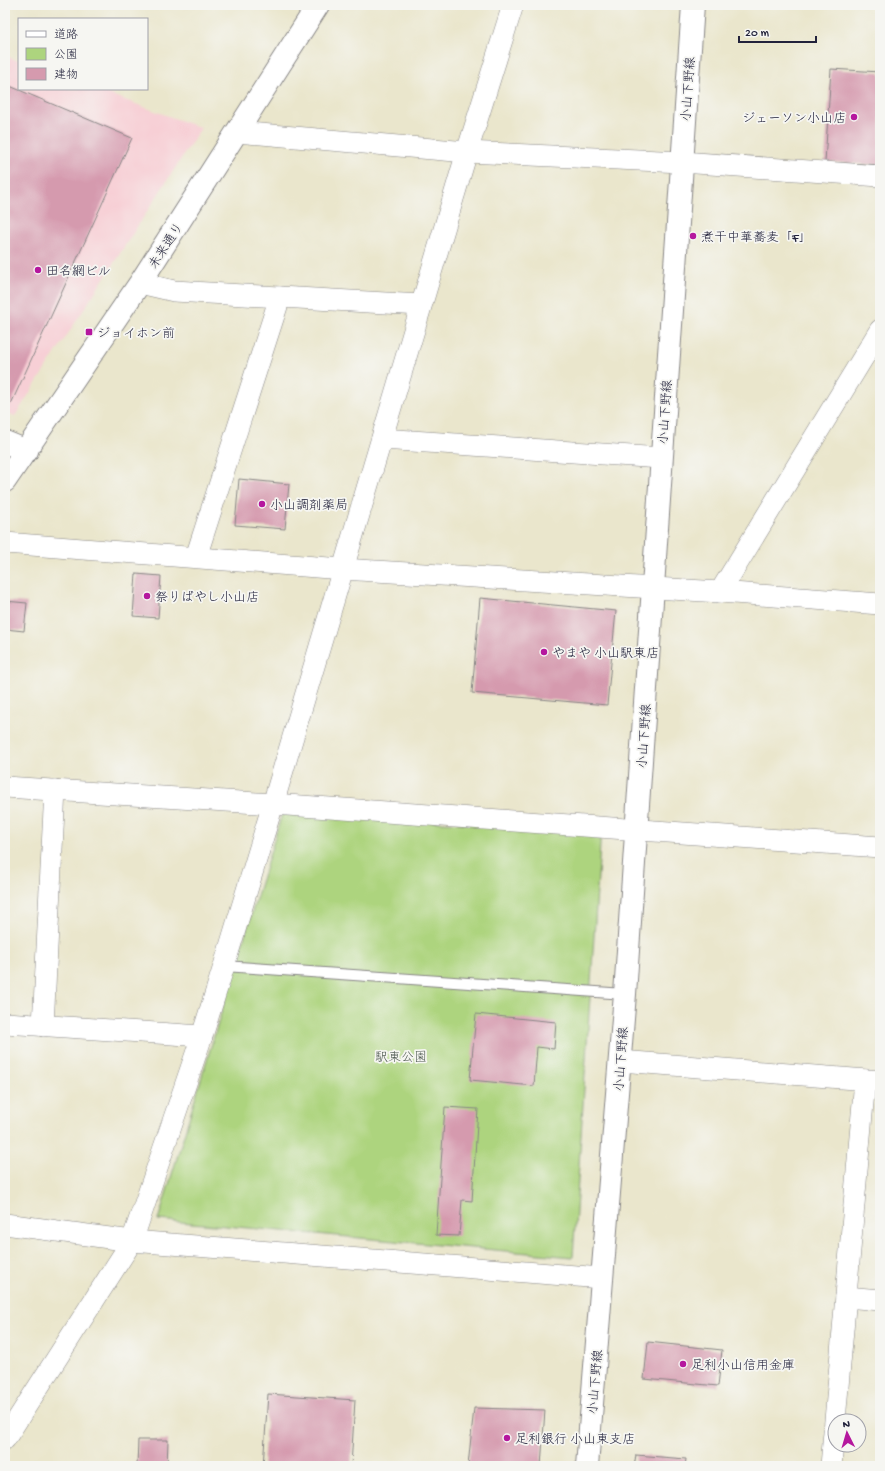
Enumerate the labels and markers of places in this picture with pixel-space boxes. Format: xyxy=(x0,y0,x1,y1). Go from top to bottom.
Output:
place label: ジェーソン小山店 xyxy=(742,112,846,127)
marker: ジェーソン小山店 xyxy=(849,112,859,122)
marker: 煮干中華蕎麦「F」 xyxy=(688,231,698,241)
place label: 煮干中華蕎麦「F」 xyxy=(701,231,812,246)
place label: 田名網ビル xyxy=(46,264,111,280)
marker: 田名網ビル xyxy=(33,265,43,275)
place label: ジョイホン前 xyxy=(97,326,175,342)
marker: ジョイホン前 xyxy=(84,327,94,337)
place label: 小山調剤薬局 xyxy=(270,498,348,514)
marker: 小山調剤薬局 xyxy=(257,499,267,509)
marker: 祭りばやし小山店 xyxy=(142,591,152,601)
place label: 祭りばやし小山店 xyxy=(155,591,259,606)
marker: やまや 小山駅東店 xyxy=(539,647,549,657)
place label: やまや 小山駅東店 xyxy=(552,647,659,662)
place label: 足利小山信用金庫 xyxy=(691,1358,795,1374)
marker: 足利小山信用金庫 xyxy=(678,1359,688,1369)
place label: 足利銀行 小山東支店 xyxy=(515,1432,635,1448)
marker: 足利銀行 小山東支店 xyxy=(502,1433,512,1443)

